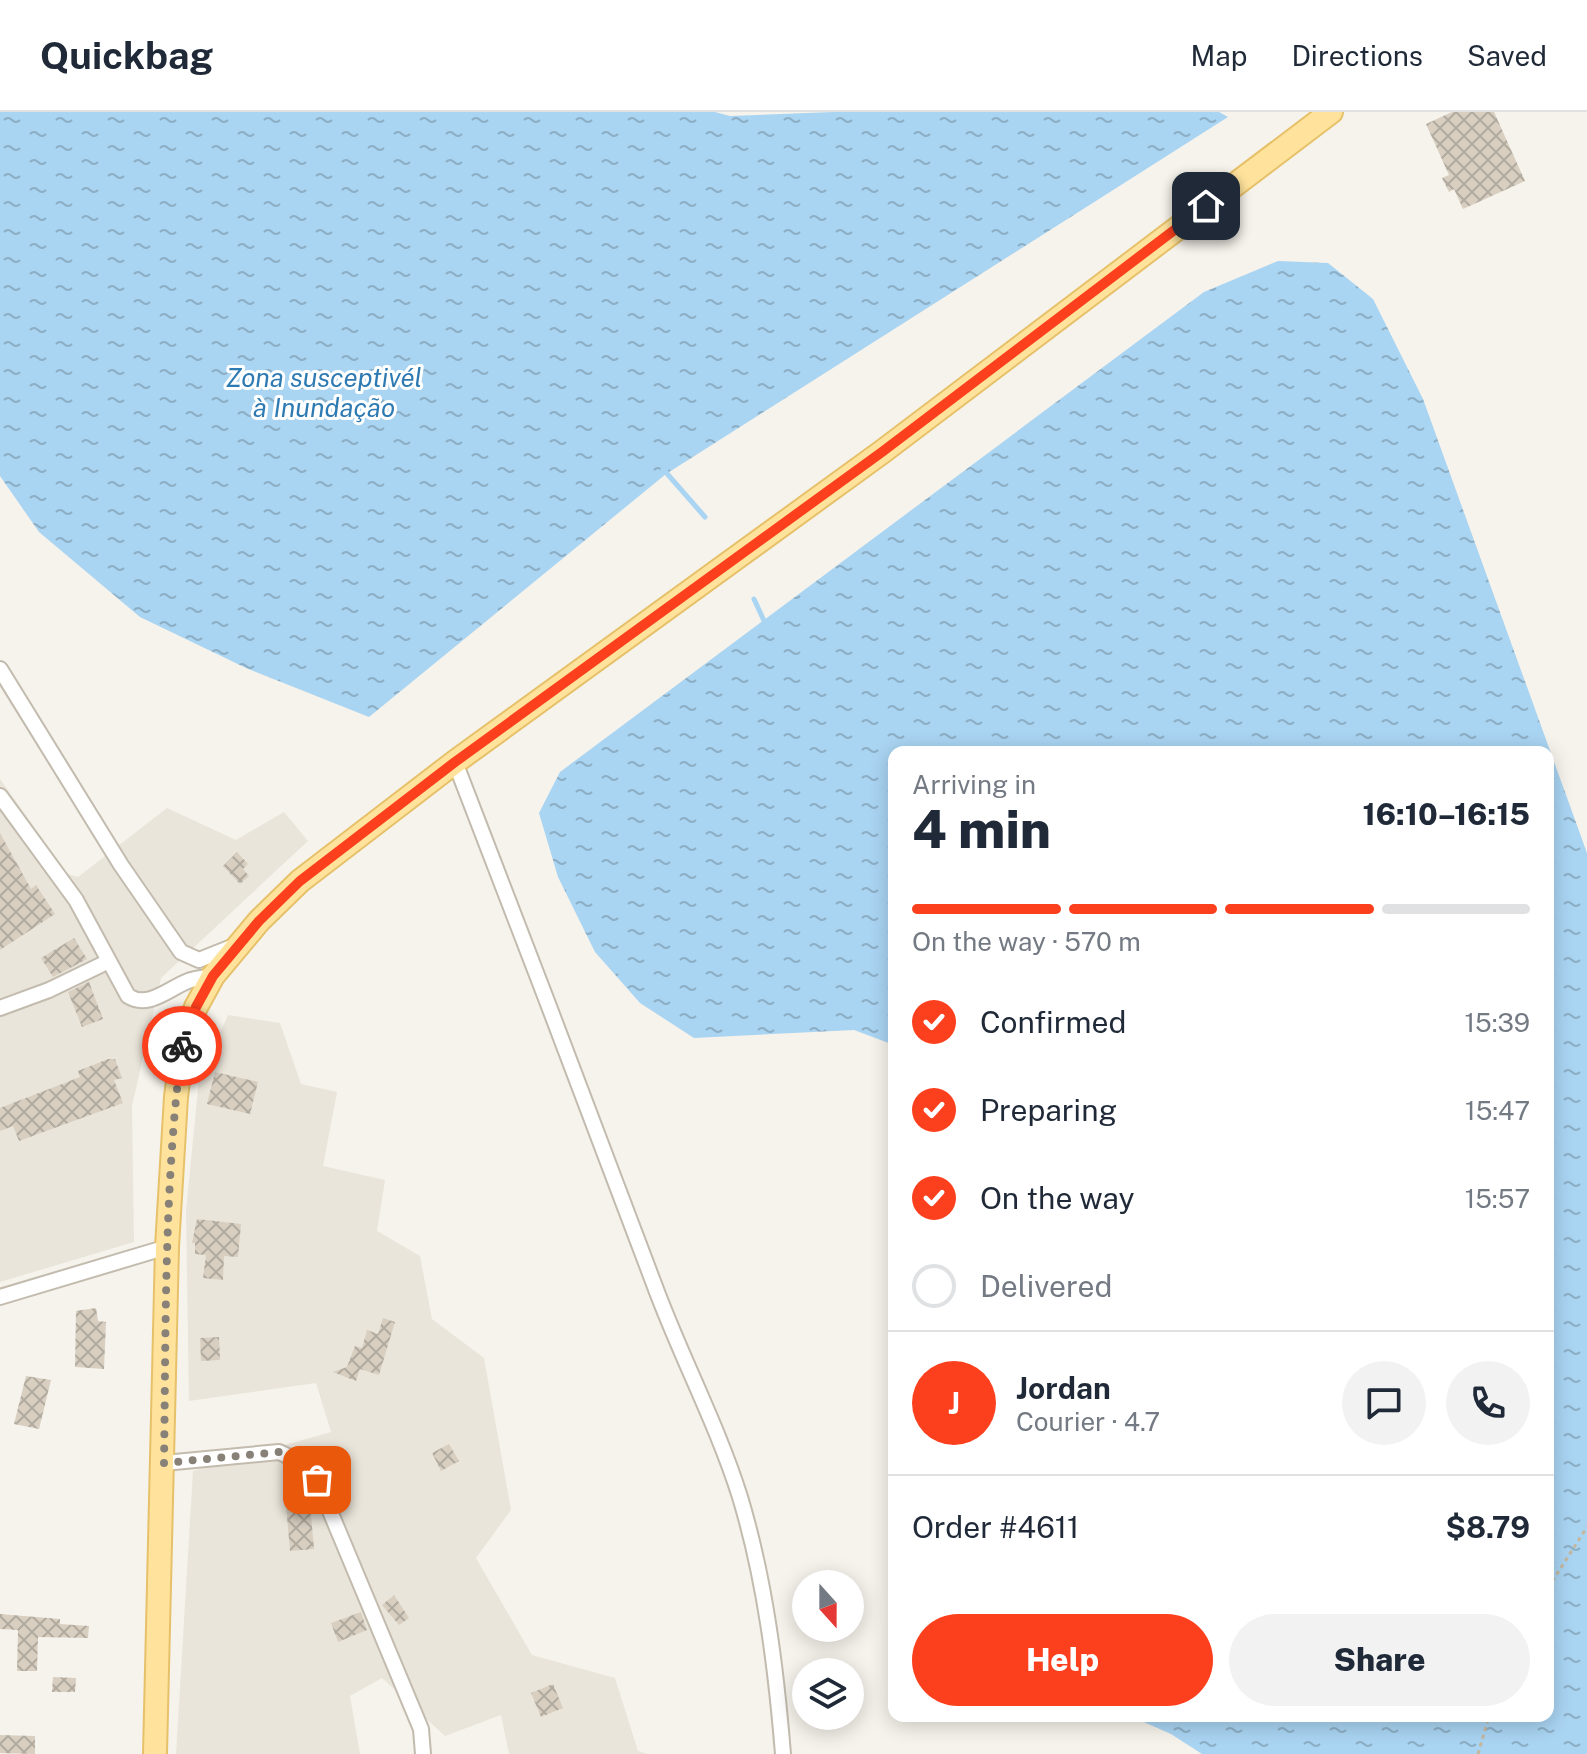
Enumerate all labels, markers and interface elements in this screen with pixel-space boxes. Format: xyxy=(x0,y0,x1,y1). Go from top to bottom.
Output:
text: Quickbag xyxy=(40,33,213,78)
text: Map xyxy=(1191,39,1247,72)
text: Directions xyxy=(1291,39,1423,72)
text: Saved xyxy=(1467,39,1547,72)
pin xyxy=(1172,172,1240,240)
icon: home xyxy=(1184,184,1228,228)
water label: Zona susceptivél à Inundação xyxy=(226,362,422,423)
text: Arriving in xyxy=(912,769,1036,800)
text: 16:10–16:15 xyxy=(1363,796,1530,832)
text: 4 min xyxy=(912,799,1051,860)
text: On the way · 570 m xyxy=(912,926,1141,957)
icon: check xyxy=(912,1000,956,1044)
text: Confirmed xyxy=(980,1004,1126,1040)
courier xyxy=(142,1006,222,1086)
text: 15:39 xyxy=(1464,1007,1530,1038)
icon: bike xyxy=(160,1024,204,1068)
icon: check xyxy=(912,1088,956,1132)
text: Preparing xyxy=(980,1092,1117,1128)
text: 15:47 xyxy=(1465,1095,1530,1126)
icon: check xyxy=(912,1176,956,1220)
text: On the way xyxy=(980,1180,1134,1216)
text: 15:57 xyxy=(1465,1183,1530,1214)
text: Delivered xyxy=(980,1268,1112,1304)
button: chat xyxy=(1342,1361,1426,1445)
button: phone xyxy=(1446,1361,1530,1445)
text: Jordan xyxy=(1016,1370,1111,1406)
text: J xyxy=(948,1385,960,1421)
text: Courier · 4.7 xyxy=(1016,1406,1160,1437)
pin xyxy=(283,1446,351,1514)
icon: bag xyxy=(295,1458,339,1502)
text: Order #4611 xyxy=(912,1509,1079,1545)
text: $8.79 xyxy=(1446,1509,1530,1545)
north arrow xyxy=(792,1570,864,1642)
map controls xyxy=(792,1570,864,1730)
button: Help xyxy=(912,1614,1213,1706)
button: Share xyxy=(1229,1614,1530,1706)
button: layers xyxy=(792,1658,864,1730)

